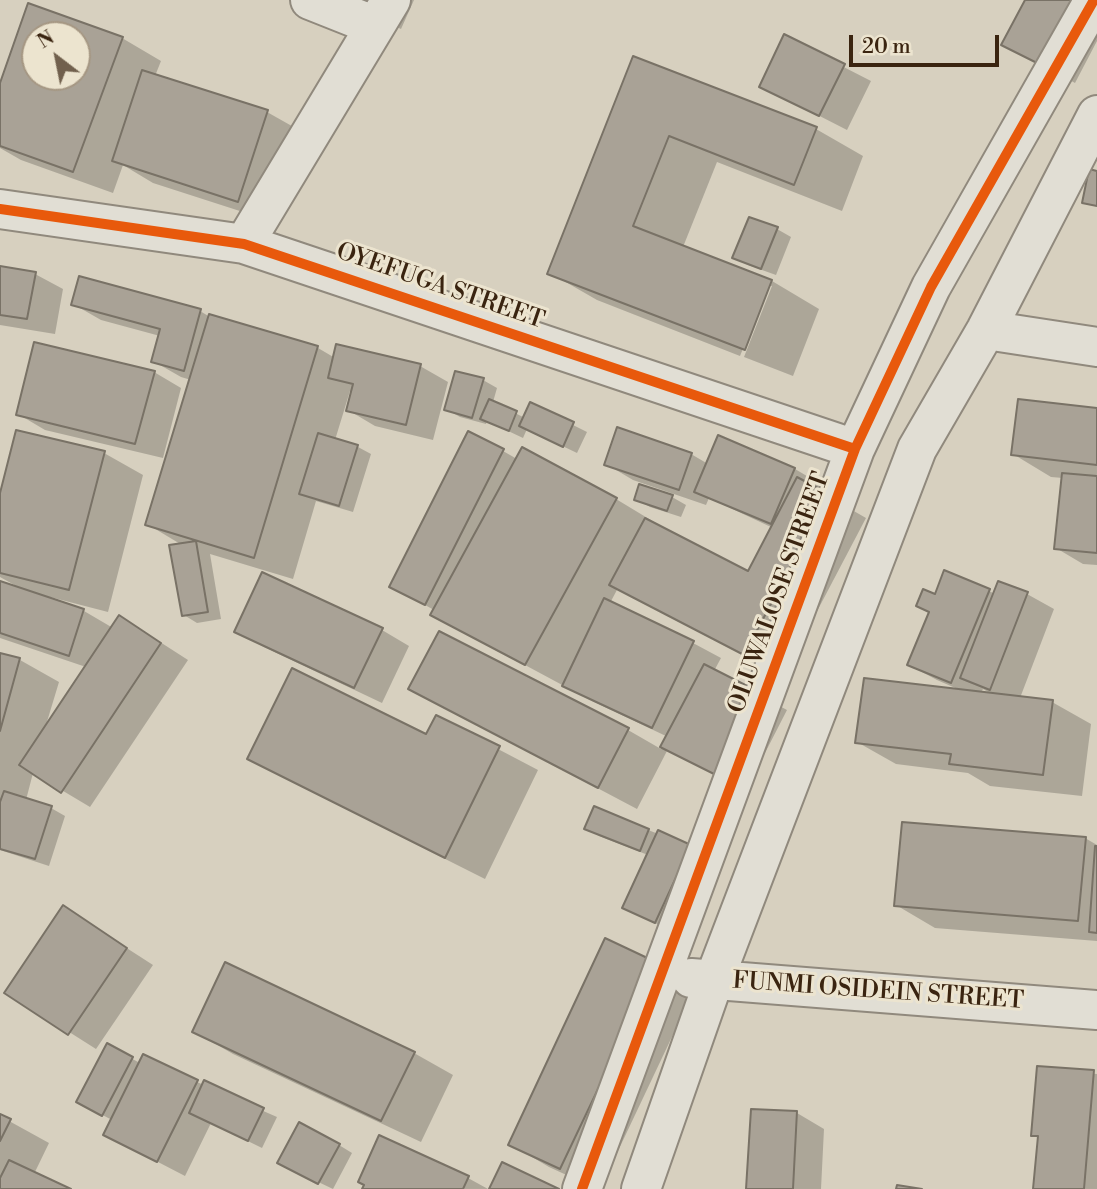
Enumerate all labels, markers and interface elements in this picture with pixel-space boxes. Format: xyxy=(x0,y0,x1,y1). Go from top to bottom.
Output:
north arrow xyxy=(21,21,91,91)
scale bar xyxy=(852,21,1002,65)
text: N xyxy=(33,26,59,54)
text: 20 m xyxy=(862,34,911,60)
street label: OYEFUGA STREET xyxy=(332,238,548,336)
street label: OLUWALOSE STREET xyxy=(723,469,837,717)
street label: FUNMI OSIDEIN STREET xyxy=(731,967,1025,1017)

